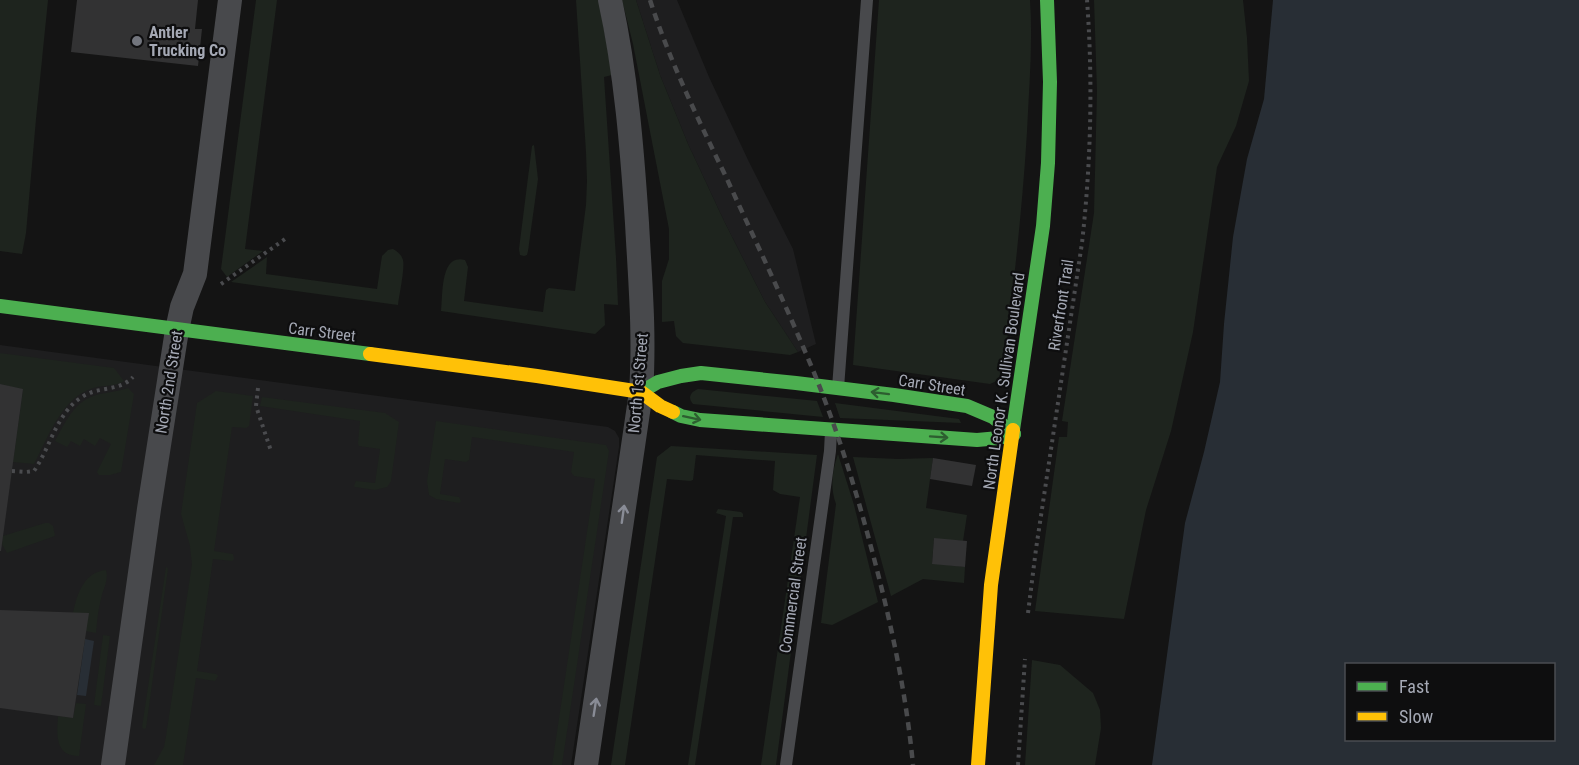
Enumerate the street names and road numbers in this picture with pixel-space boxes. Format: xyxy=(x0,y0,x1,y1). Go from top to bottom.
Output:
street label: Riverfront Trail xyxy=(1044,258,1078,352)
street label: North Leonor K. Sullivan Boulevard xyxy=(979,271,1029,491)
street label: Carr Street xyxy=(287,318,357,346)
street label: North 2nd Street xyxy=(151,329,187,435)
street label: North 1st Street xyxy=(624,332,652,434)
street label: Carr Street xyxy=(897,370,967,400)
street label: Commercial Street xyxy=(775,535,811,654)

